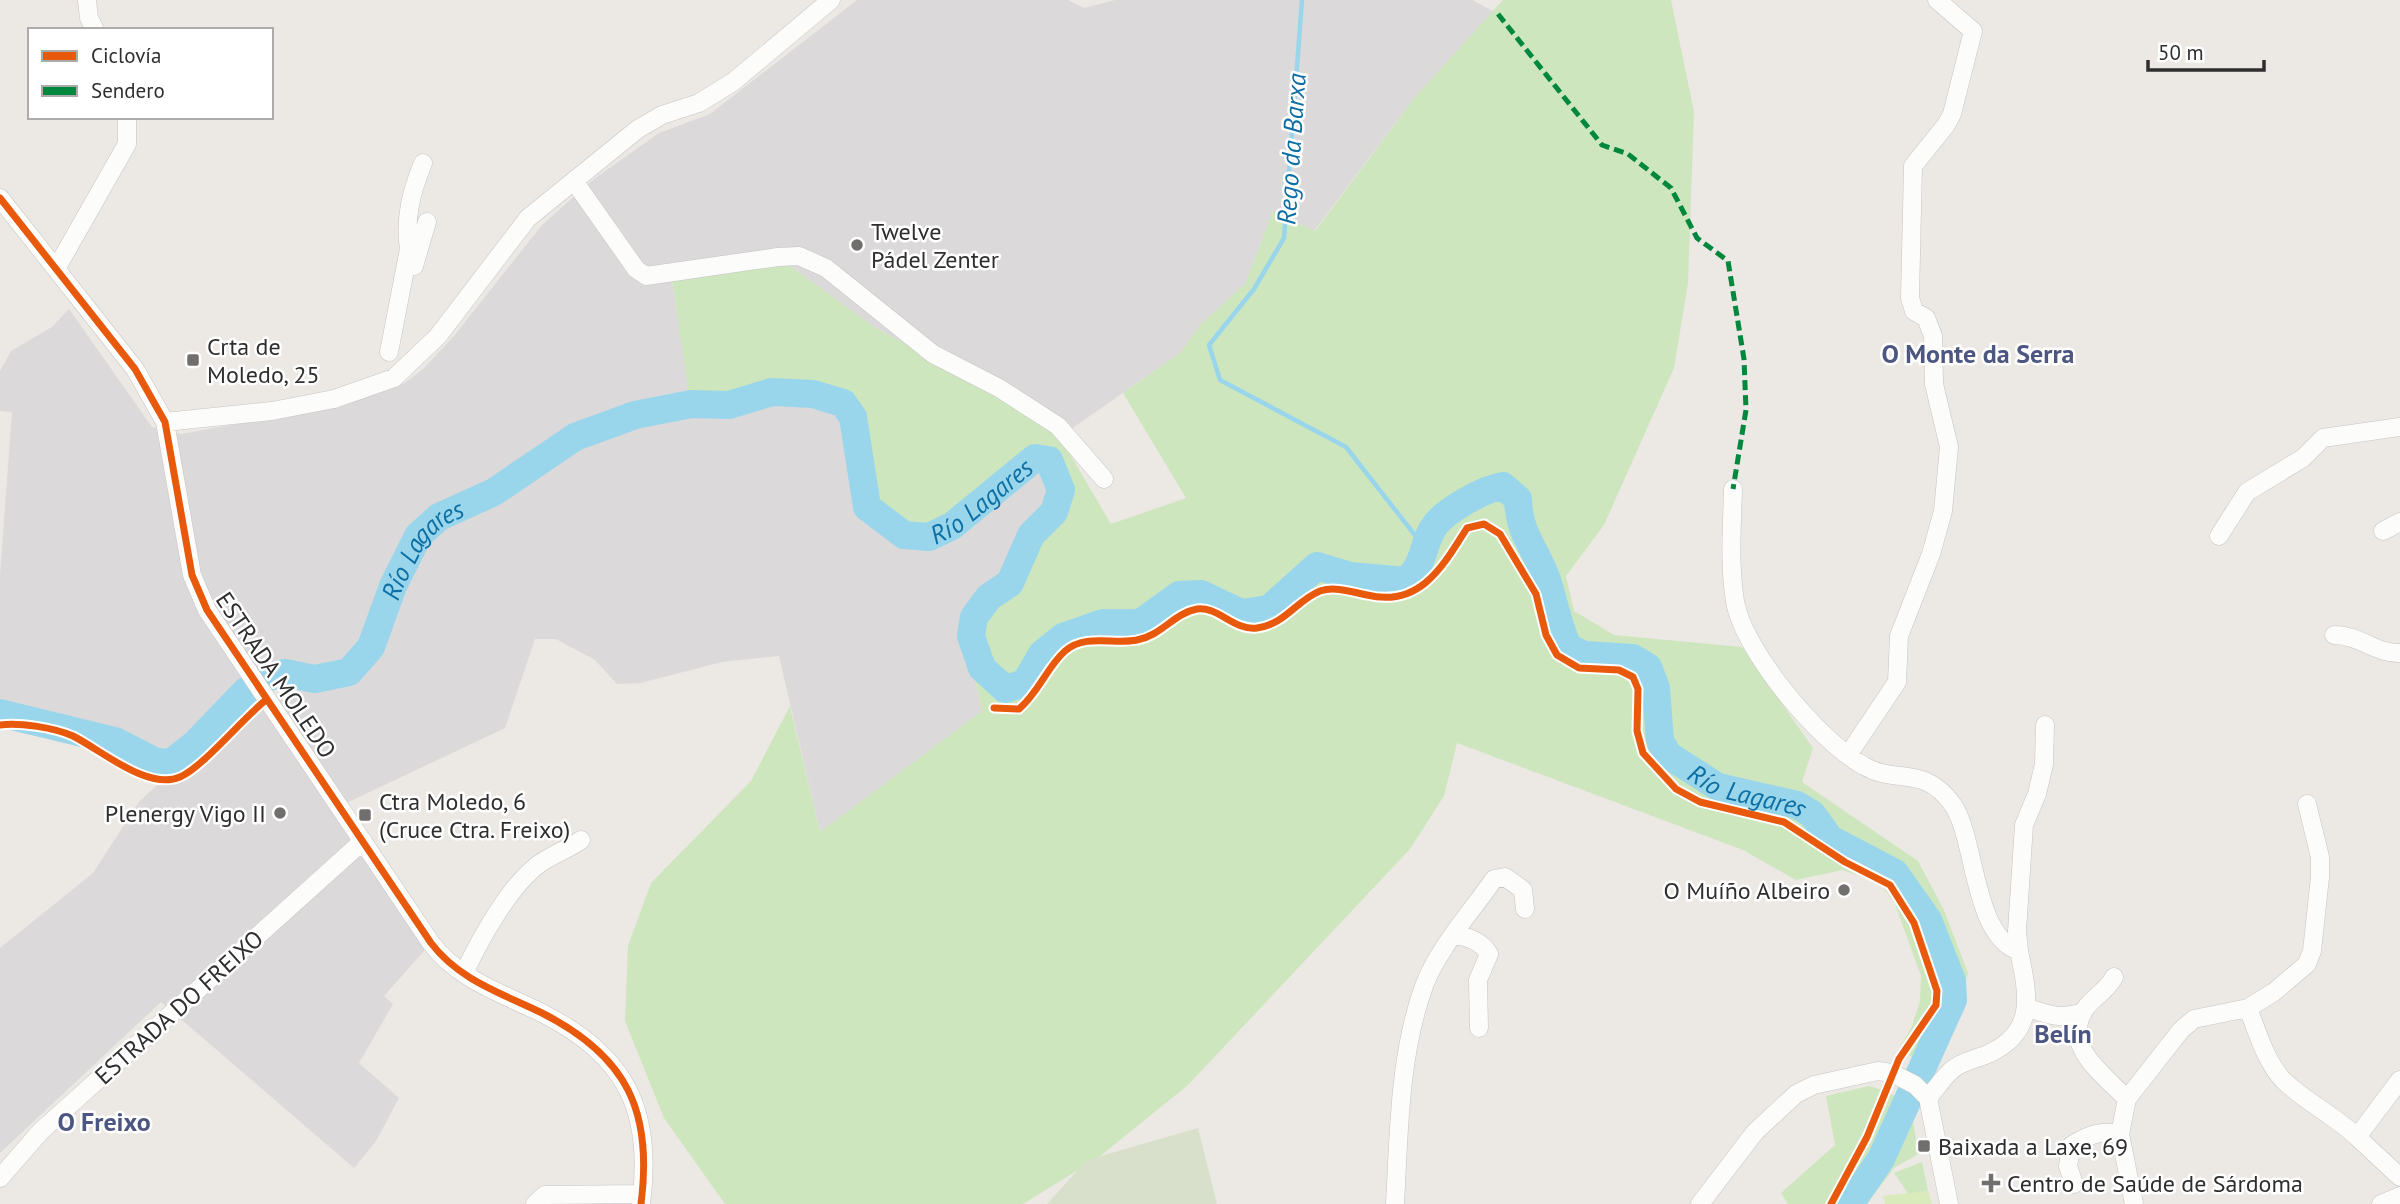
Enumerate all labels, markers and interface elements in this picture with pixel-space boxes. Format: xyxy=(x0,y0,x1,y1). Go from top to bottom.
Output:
legend xyxy=(28,28,273,119)
scale bar xyxy=(2148,28,2264,72)
text: 50 m xyxy=(2158,39,2204,66)
text: Ciclovía xyxy=(91,42,161,69)
water label: Rego da Barxa xyxy=(1269,72,1313,226)
text: Sendero xyxy=(91,77,165,104)
place label: Twelve Pádel Zenter xyxy=(871,216,999,275)
marker: Twelve Pádel Zenter xyxy=(849,237,865,253)
place label: Crta de Moledo, 25 xyxy=(207,331,320,390)
district label: O Monte da Serra xyxy=(1882,337,2074,370)
marker: Crta de Moledo, 25 xyxy=(185,352,201,368)
water label: Río Lagares xyxy=(924,450,1040,551)
water label: Río Lagares xyxy=(373,491,469,604)
street label: ESTRADA MOLEDO xyxy=(209,586,343,764)
water label: Río Lagares xyxy=(1682,756,1814,824)
place label: Ctra Moledo, 6 (Cruce Ctra. Freixo) xyxy=(379,786,570,845)
place label: Plenergy Vigo II xyxy=(105,798,266,829)
marker: Plenergy Vigo II xyxy=(272,805,288,821)
marker: Ctra Moledo, 6 (Cruce Ctra. Freixo) xyxy=(357,807,373,823)
place label: O Muíño Albeiro xyxy=(1664,875,1830,906)
marker: O Muíño Albeiro xyxy=(1836,882,1852,898)
street label: ESTRADA DO FREIXO xyxy=(88,923,270,1091)
district label: Belín xyxy=(2034,1017,2092,1050)
district label: O Freixo xyxy=(57,1105,151,1138)
place label: Baixada a Laxe, 69 xyxy=(1938,1131,2128,1162)
marker: Baixada a Laxe, 69 xyxy=(1916,1138,1932,1154)
place label: Centro de Saúde de Sárdoma xyxy=(2007,1168,2303,1199)
marker: Centro de Saúde de Sárdoma xyxy=(1981,1173,2001,1193)

